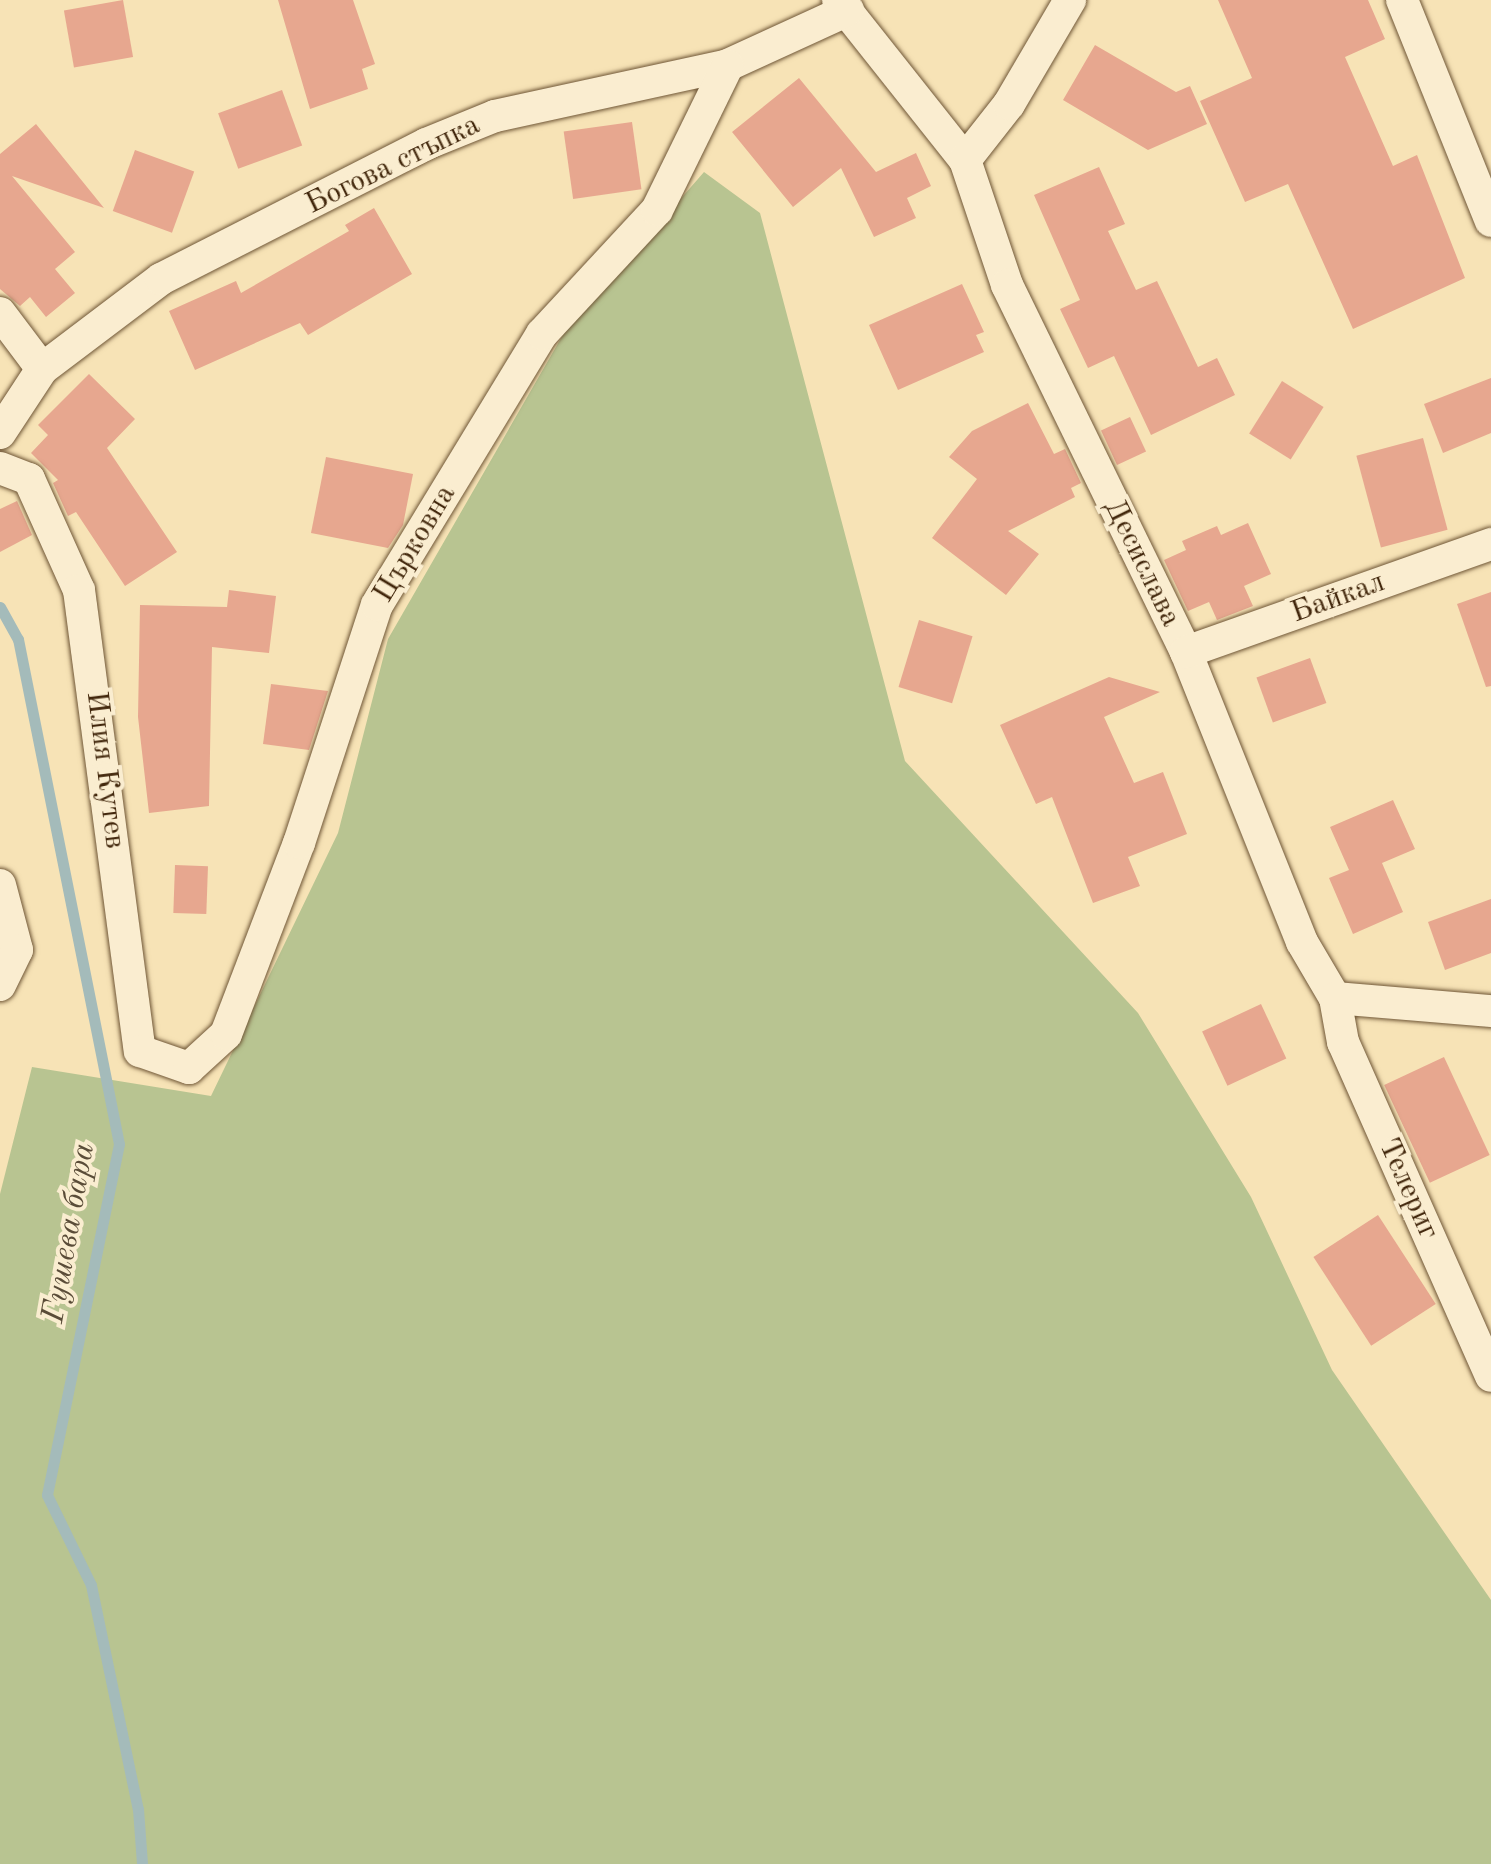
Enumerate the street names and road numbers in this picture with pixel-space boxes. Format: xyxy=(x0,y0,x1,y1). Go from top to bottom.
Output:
street label: Богова стъпка xyxy=(300,107,486,223)
street label: Църковна xyxy=(366,479,464,609)
street label: Десислава xyxy=(1096,493,1188,633)
street label: Байкал xyxy=(1286,564,1390,632)
street label: Илия Кутев xyxy=(77,689,133,851)
street label: Телериг xyxy=(1370,1133,1446,1245)

